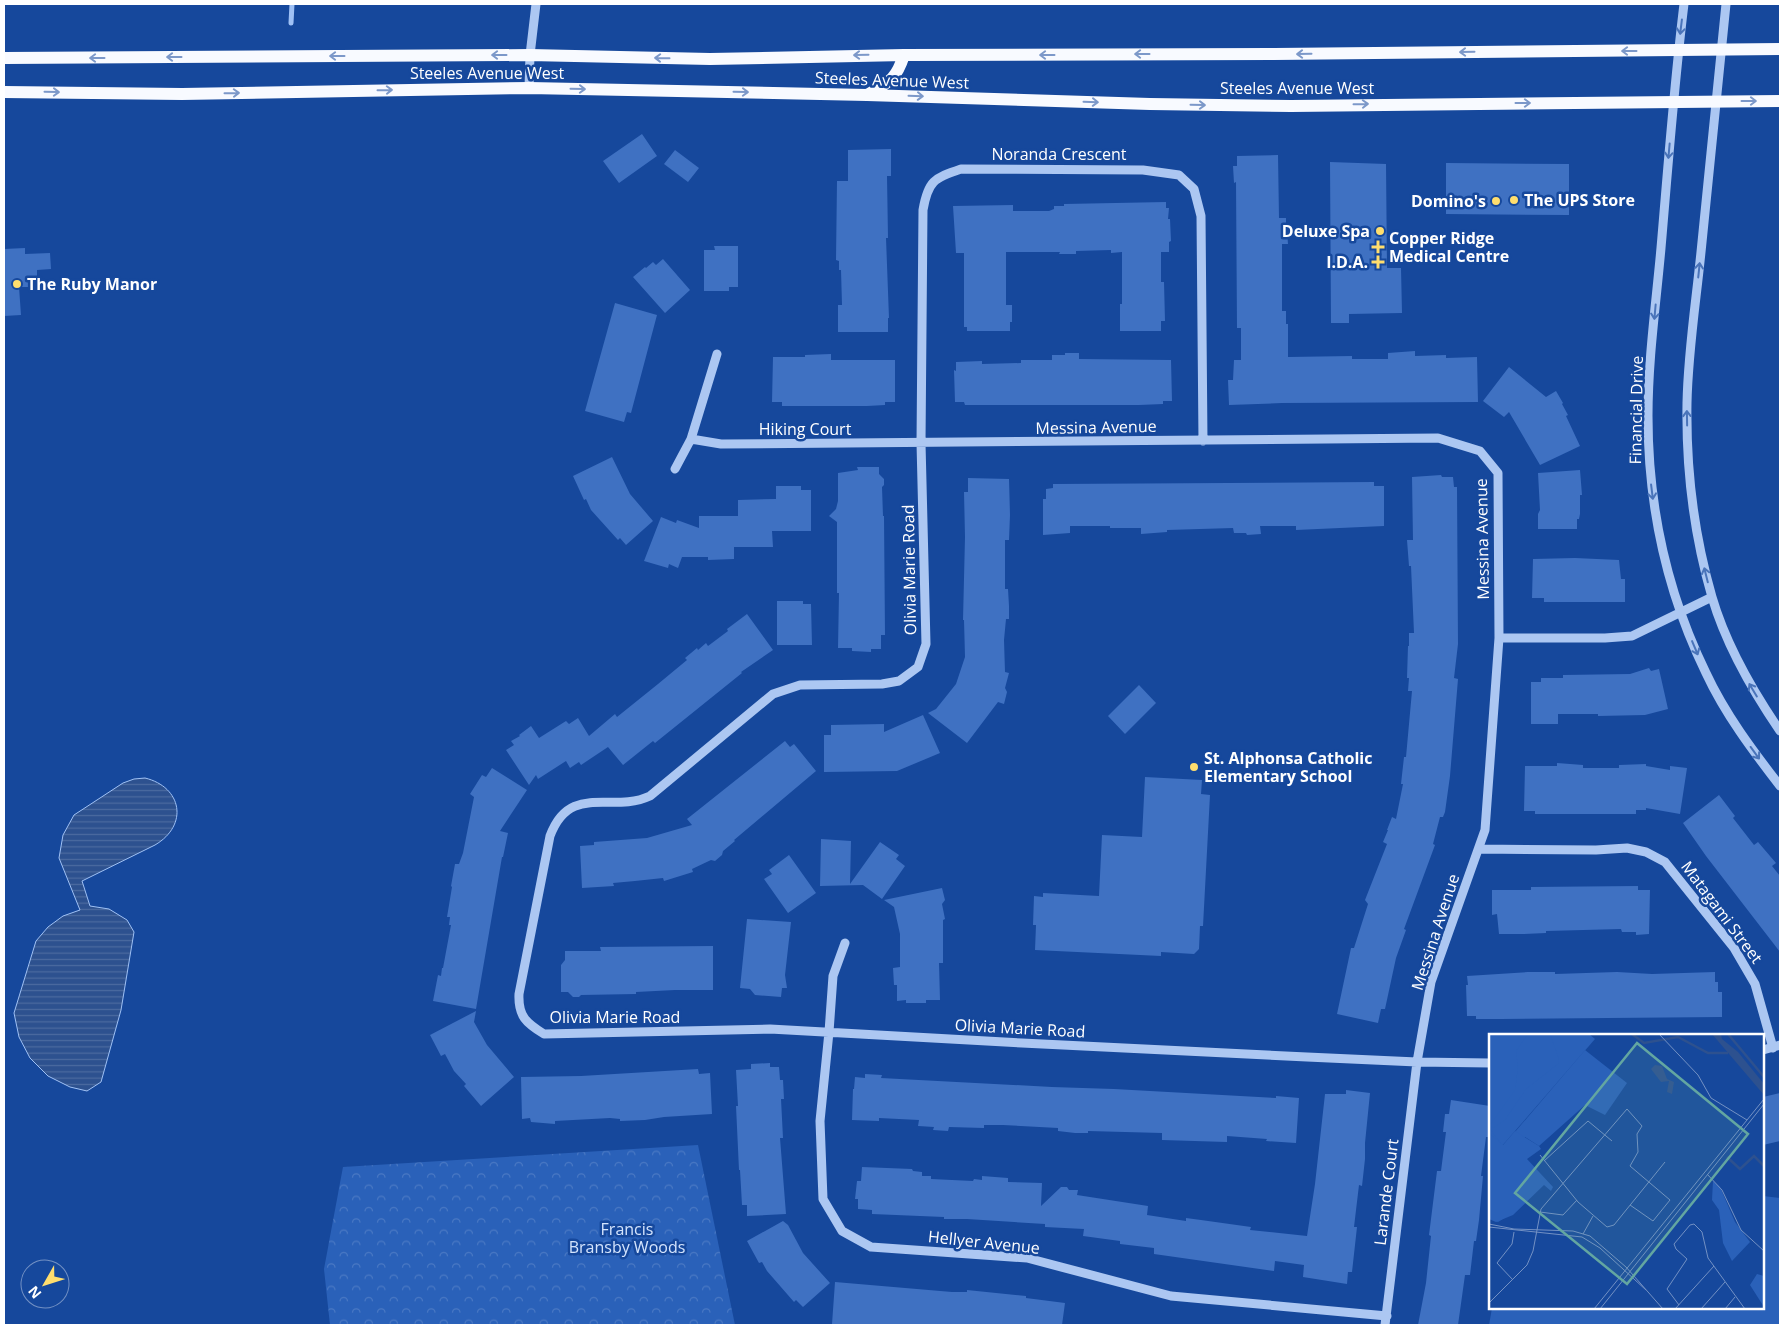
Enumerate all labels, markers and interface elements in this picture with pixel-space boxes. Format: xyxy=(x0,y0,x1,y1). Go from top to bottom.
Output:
one-way arrow xyxy=(1676,19,1686,35)
one-way arrow xyxy=(1621,46,1638,56)
one-way arrow xyxy=(1459,47,1475,57)
one-way arrow xyxy=(1134,49,1150,59)
one-way arrow xyxy=(1296,49,1312,59)
one-way arrow xyxy=(491,50,508,60)
one-way arrow xyxy=(1040,50,1056,60)
one-way arrow xyxy=(329,51,345,61)
one-way arrow xyxy=(853,51,869,60)
one-way arrow xyxy=(166,52,182,62)
one-way arrow xyxy=(90,53,106,63)
one-way arrow xyxy=(654,53,670,62)
street label: Steeles Avenue West xyxy=(410,62,564,84)
street label: Steeles Avenue West xyxy=(815,66,970,94)
street label: Steeles Avenue West xyxy=(1220,77,1374,99)
one-way arrow xyxy=(569,84,585,94)
one-way arrow xyxy=(377,86,393,95)
one-way arrow xyxy=(732,87,748,97)
one-way arrow xyxy=(44,88,60,97)
one-way arrow xyxy=(224,88,240,98)
one-way arrow xyxy=(907,92,923,101)
one-way arrow xyxy=(1082,97,1099,107)
one-way arrow xyxy=(1740,97,1756,106)
one-way arrow xyxy=(1515,98,1531,108)
one-way arrow xyxy=(1190,100,1206,110)
one-way arrow xyxy=(1353,100,1369,109)
one-way arrow xyxy=(1665,142,1674,158)
street label: Noranda Crescent xyxy=(991,143,1127,165)
place label: The UPS Store xyxy=(1524,189,1635,211)
place label: Domino's xyxy=(1411,190,1486,212)
marker: The UPS Store xyxy=(1508,194,1520,206)
marker: Domino's xyxy=(1490,195,1502,207)
place label: Deluxe Spa xyxy=(1282,220,1370,242)
marker: Deluxe Spa xyxy=(1374,225,1386,237)
place label: Copper Ridge Medical Centre xyxy=(1389,227,1509,267)
marker: Copper Ridge Medical Centre xyxy=(1371,240,1385,254)
place label: I.D.A. xyxy=(1326,251,1368,273)
marker: I.D.A. xyxy=(1372,256,1384,268)
one-way arrow xyxy=(1694,263,1704,279)
place label: The Ruby Manor xyxy=(27,273,157,295)
marker: The Ruby Manor xyxy=(11,278,23,290)
one-way arrow xyxy=(1650,304,1660,320)
street label: Financial Drive xyxy=(1624,355,1648,465)
one-way arrow xyxy=(1683,410,1692,426)
street label: Messina Avenue xyxy=(1035,415,1157,439)
street label: Hiking Court xyxy=(759,418,852,440)
street label: Messina Avenue xyxy=(1470,478,1494,600)
one-way arrow xyxy=(1647,484,1657,500)
street label: Olivia Marie Road xyxy=(897,504,921,636)
one-way arrow xyxy=(1701,567,1710,583)
one-way arrow xyxy=(1691,640,1701,655)
one-way arrow xyxy=(1748,684,1758,698)
one-way arrow xyxy=(1750,746,1760,760)
place label: St. Alphonsa Catholic Elementary School xyxy=(1204,747,1372,787)
marker: St. Alphonsa Catholic Elementary School xyxy=(1188,761,1200,773)
street label: Matagami Street xyxy=(1676,856,1768,968)
street label: Messina Avenue xyxy=(1406,871,1464,993)
street label: Olivia Marie Road xyxy=(550,1006,680,1028)
street label: Olivia Marie Road xyxy=(954,1014,1086,1042)
inset map xyxy=(1489,1034,1764,1309)
street label: Larande Court xyxy=(1369,1137,1403,1247)
park label: Francis Bransby Woods xyxy=(569,1218,685,1258)
street label: Hellyer Avenue xyxy=(927,1225,1041,1259)
north arrow xyxy=(20,1259,70,1309)
text: N xyxy=(24,1282,45,1303)

